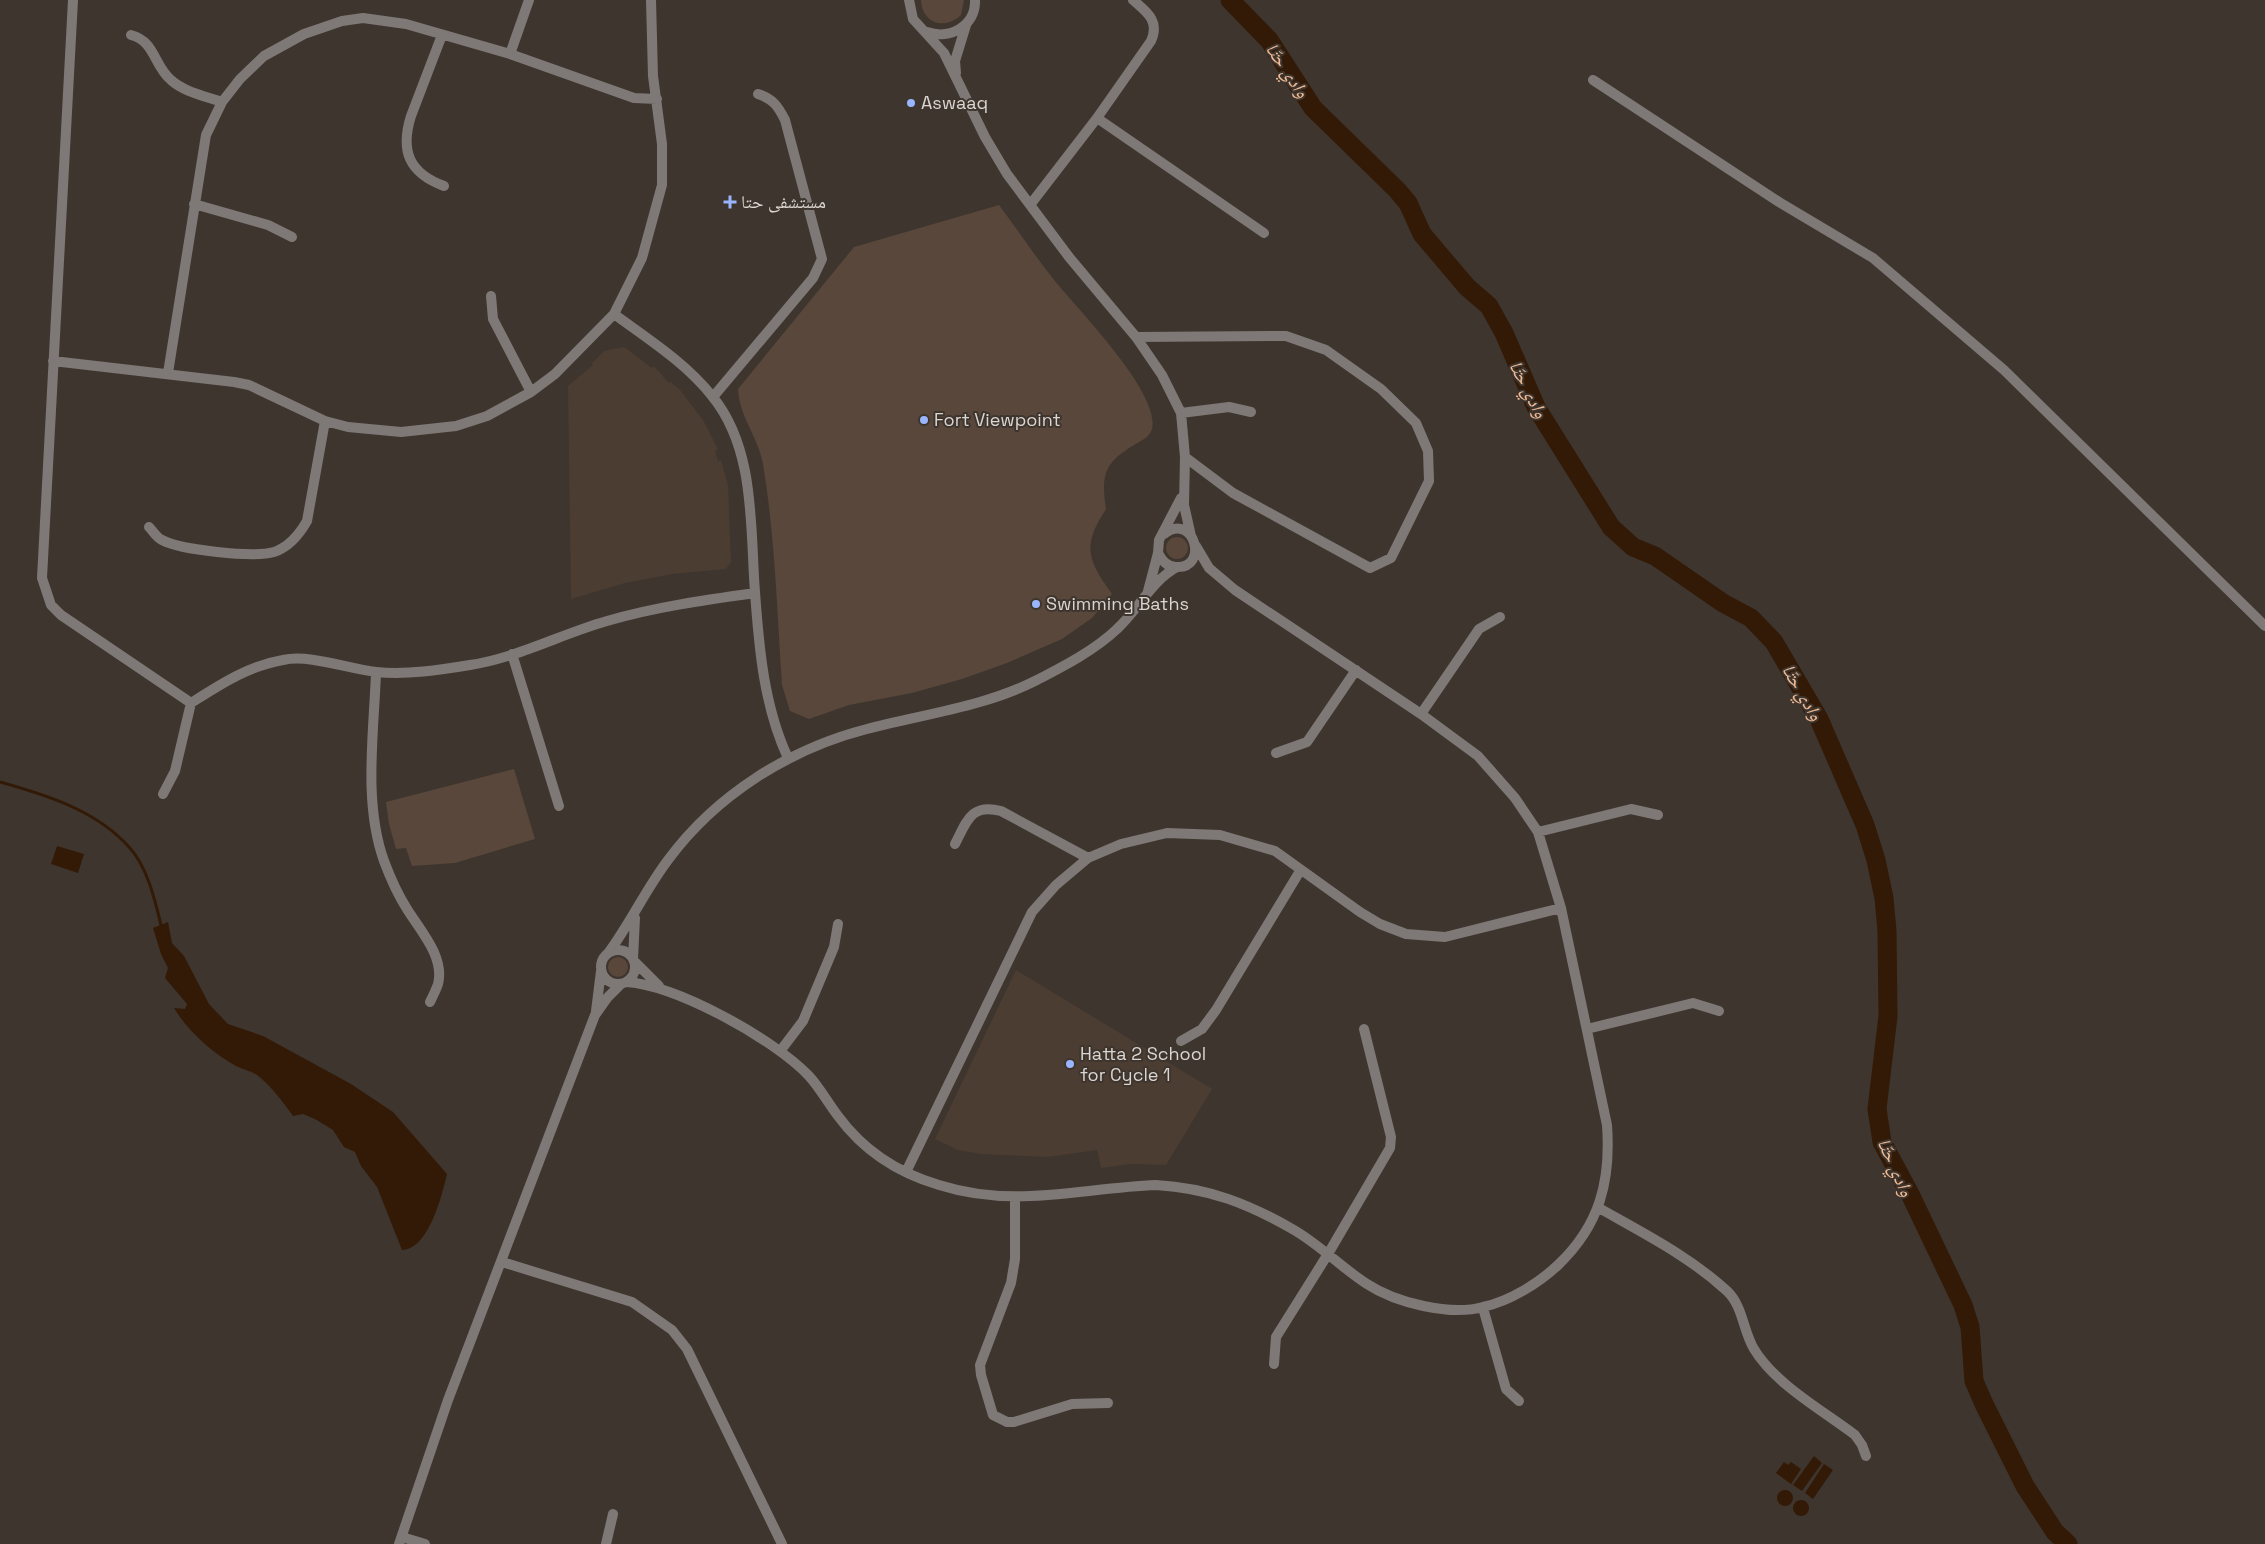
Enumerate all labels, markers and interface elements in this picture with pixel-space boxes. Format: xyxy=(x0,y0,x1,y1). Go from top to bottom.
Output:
water label: وادي حتّا xyxy=(1258,38,1315,104)
place label: Aswaaq xyxy=(921,91,988,114)
marker: Aswaaq xyxy=(905,97,917,109)
place label: مستشفى حتا xyxy=(741,190,826,213)
marker: مستشفى حتا xyxy=(723,195,737,209)
water label: وادي حتّا xyxy=(1501,356,1554,424)
place label: Fort Viewpoint xyxy=(934,408,1061,431)
marker: Fort Viewpoint xyxy=(918,414,930,426)
place label: Swimming Baths xyxy=(1046,592,1189,615)
marker: Swimming Baths xyxy=(1030,598,1042,610)
water label: وادي حتّا xyxy=(1774,659,1829,727)
place label: Hatta 2 School for Cycle 1 xyxy=(1080,1042,1206,1086)
marker: Hatta 2 School for Cycle 1 xyxy=(1064,1058,1076,1070)
water label: وادي حتّا xyxy=(1869,1134,1920,1202)

